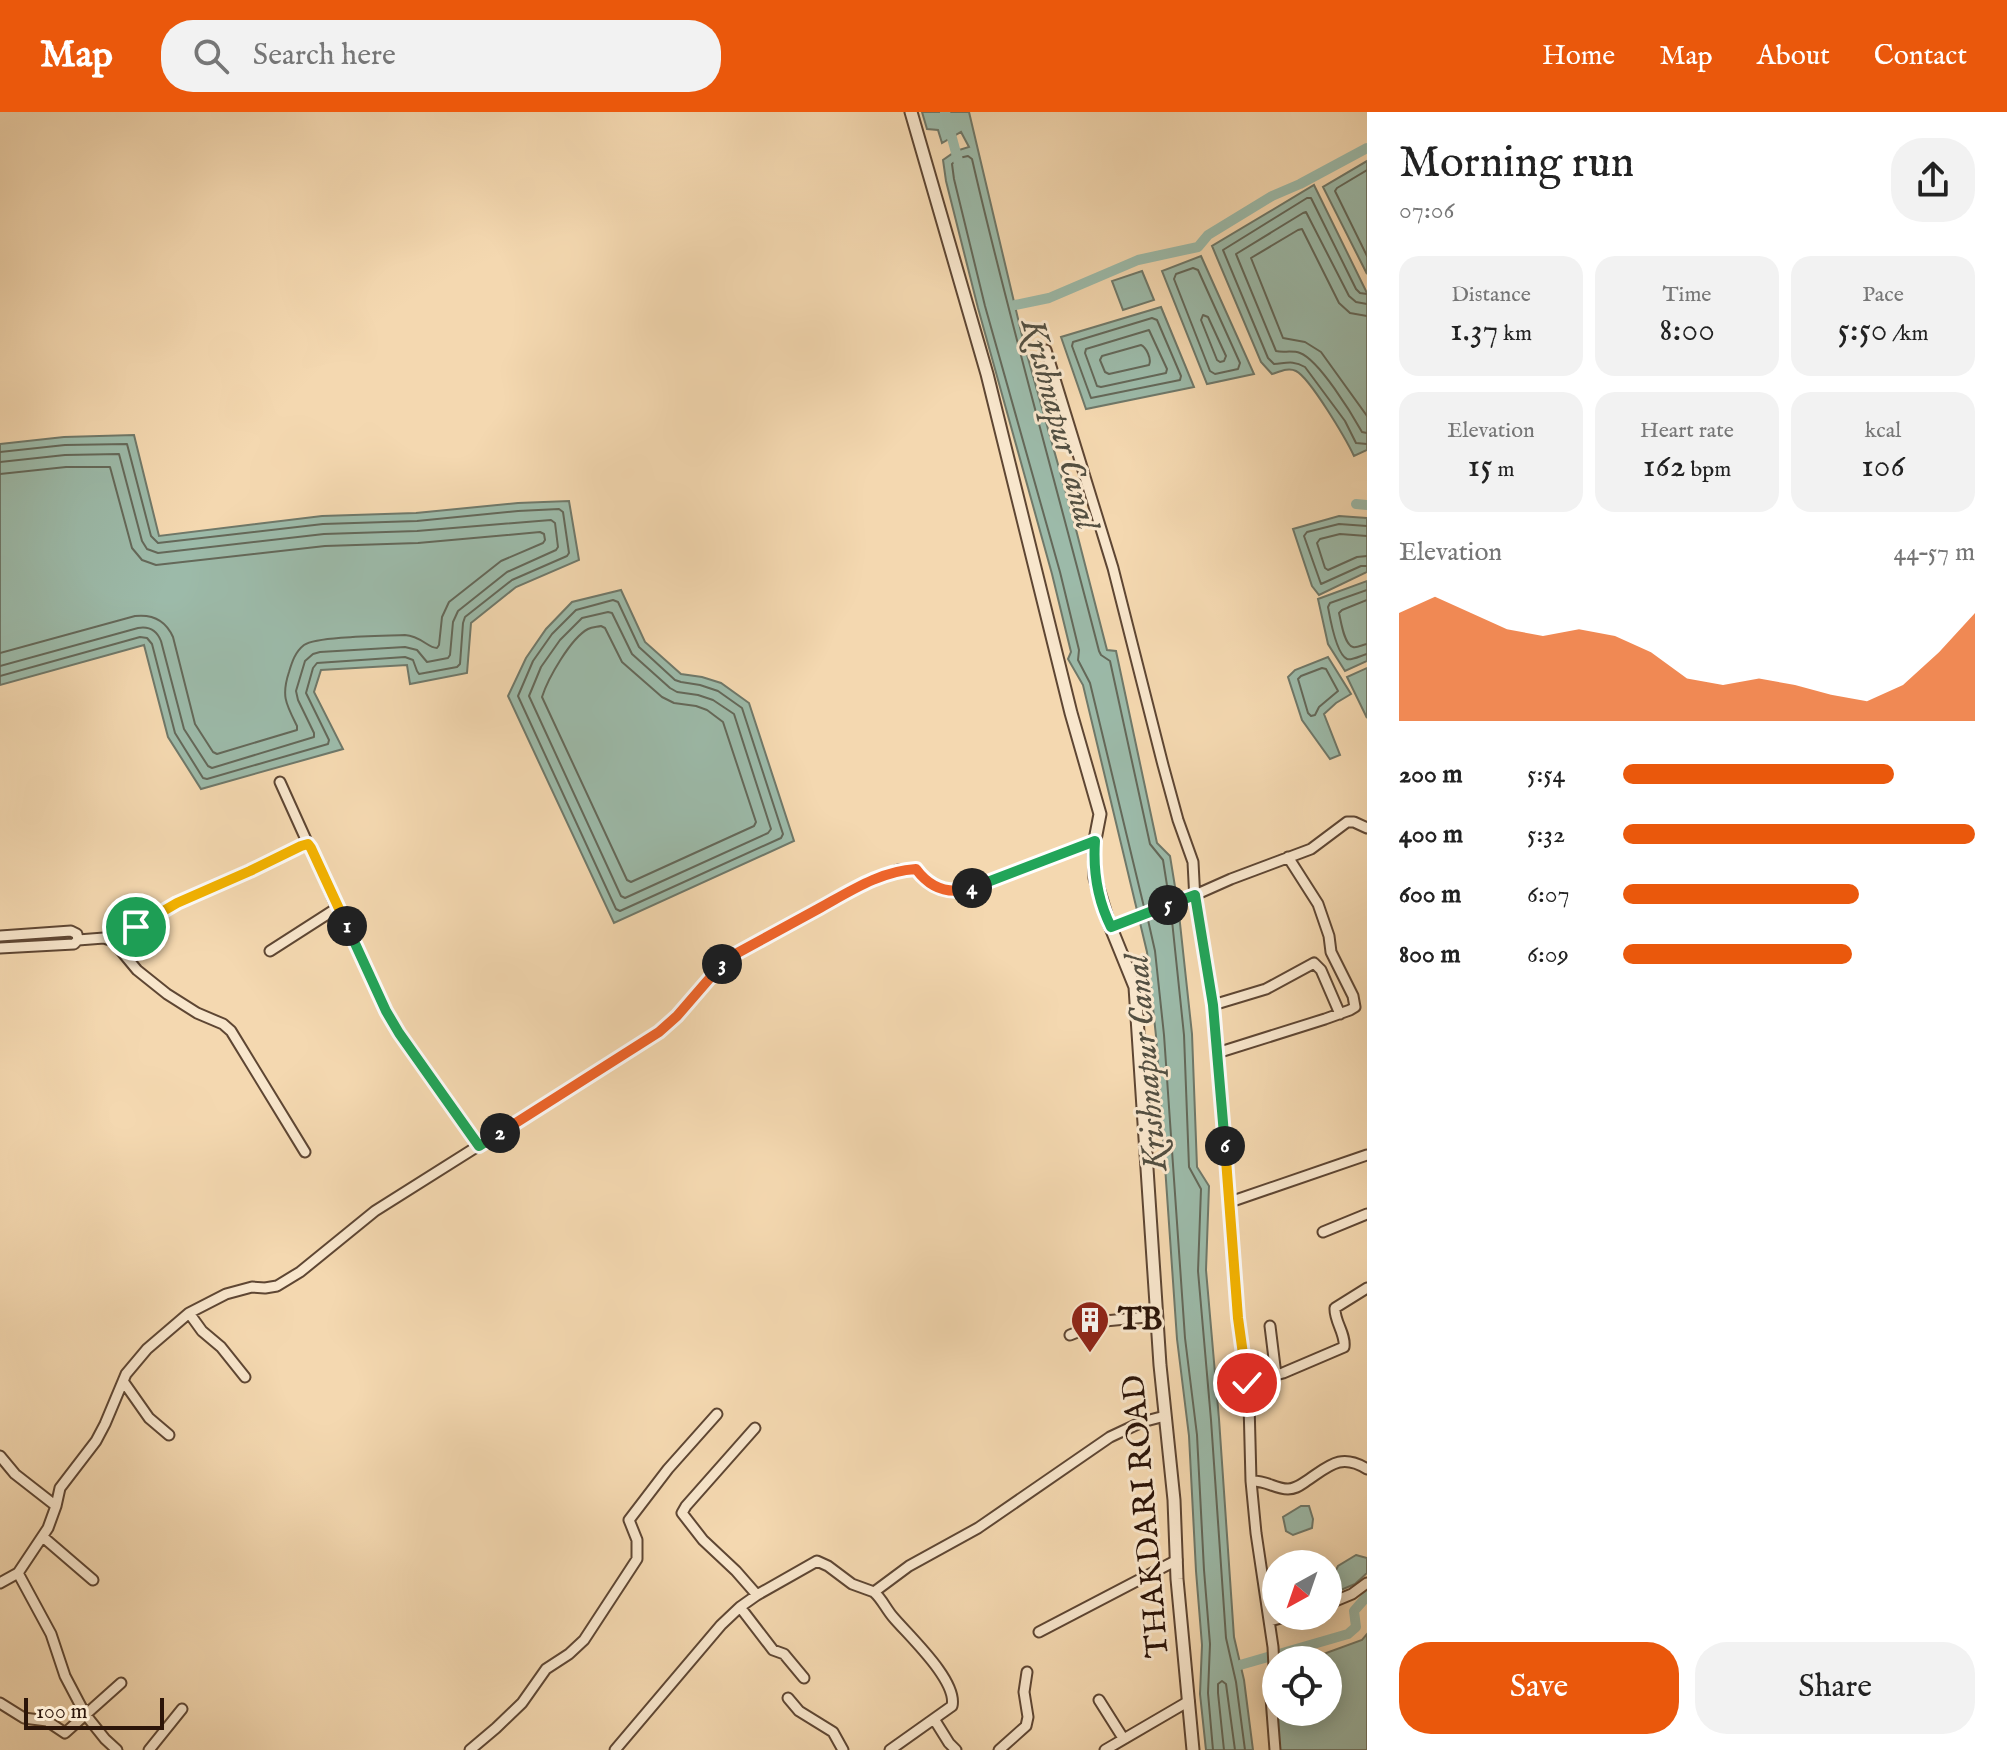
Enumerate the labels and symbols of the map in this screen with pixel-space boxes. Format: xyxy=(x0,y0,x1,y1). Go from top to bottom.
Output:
water label: Krishnapur Canal xyxy=(1010,313,1109,537)
pin: 4 xyxy=(952,868,992,908)
pin: 5 xyxy=(1148,885,1188,925)
pin xyxy=(102,893,170,961)
pin: 1 xyxy=(327,906,367,946)
pin: 3 xyxy=(702,944,742,984)
water label: Krishnapur Canal xyxy=(1116,950,1178,1174)
pin: 2 xyxy=(480,1113,520,1153)
pin: 6 xyxy=(1205,1126,1245,1166)
building icon: TB xyxy=(1069,1299,1111,1354)
place label: TB xyxy=(1117,1300,1162,1341)
pin xyxy=(1213,1349,1281,1417)
street label: THAKDARI ROAD xyxy=(1114,1373,1180,1659)
north arrow xyxy=(1262,1550,1342,1630)
scale bar xyxy=(24,1694,164,1730)

